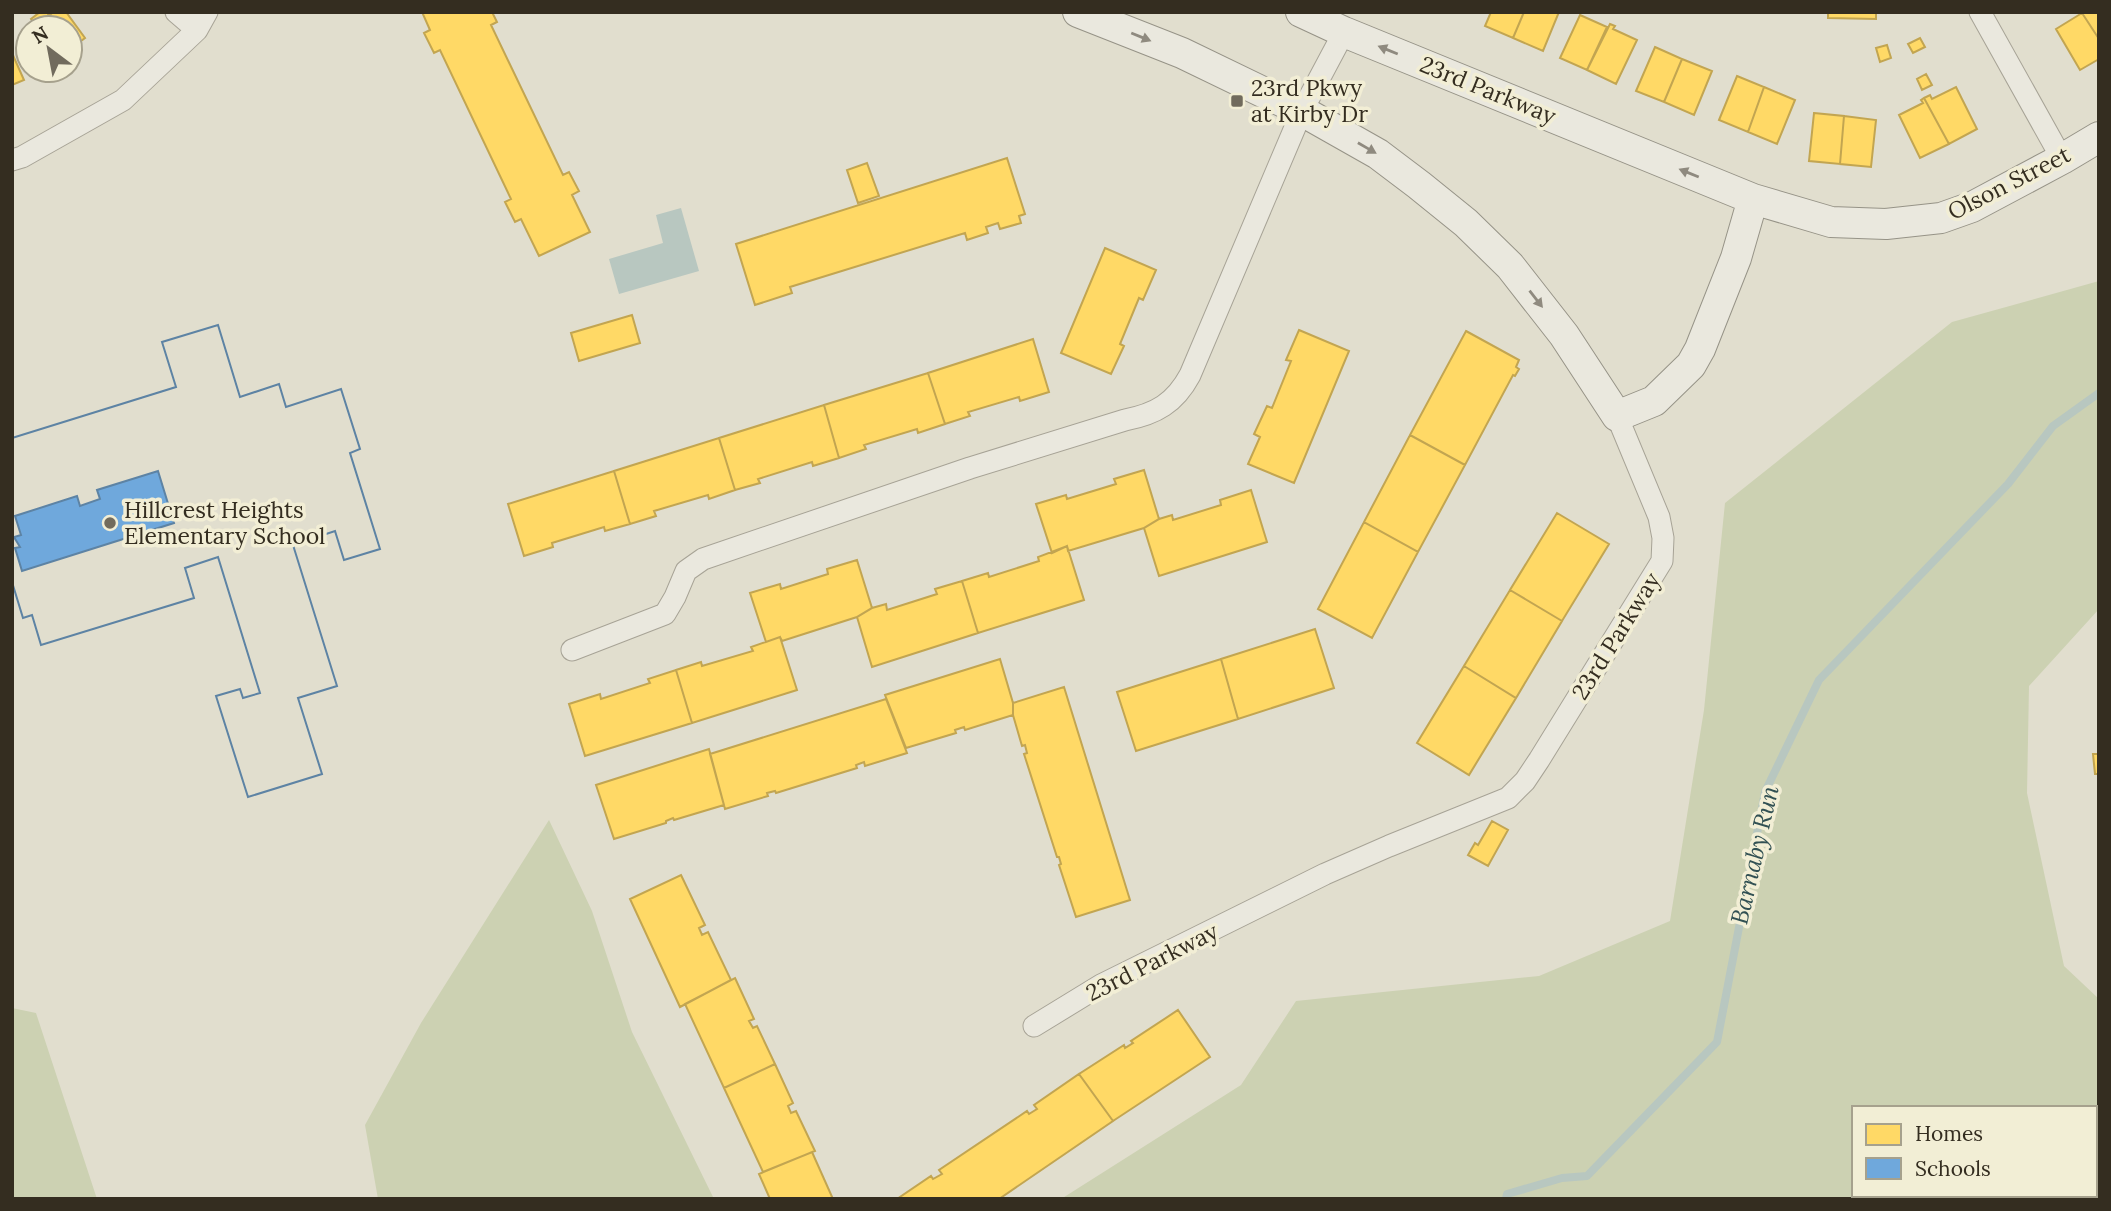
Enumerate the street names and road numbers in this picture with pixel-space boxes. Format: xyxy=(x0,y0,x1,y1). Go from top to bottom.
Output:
street label: 23rd Parkway xyxy=(1416,49,1561,130)
street label: Olson Street xyxy=(1943,139,2075,226)
street label: 23rd Parkway xyxy=(1565,566,1667,705)
street label: 23rd Parkway xyxy=(1081,916,1223,1007)

